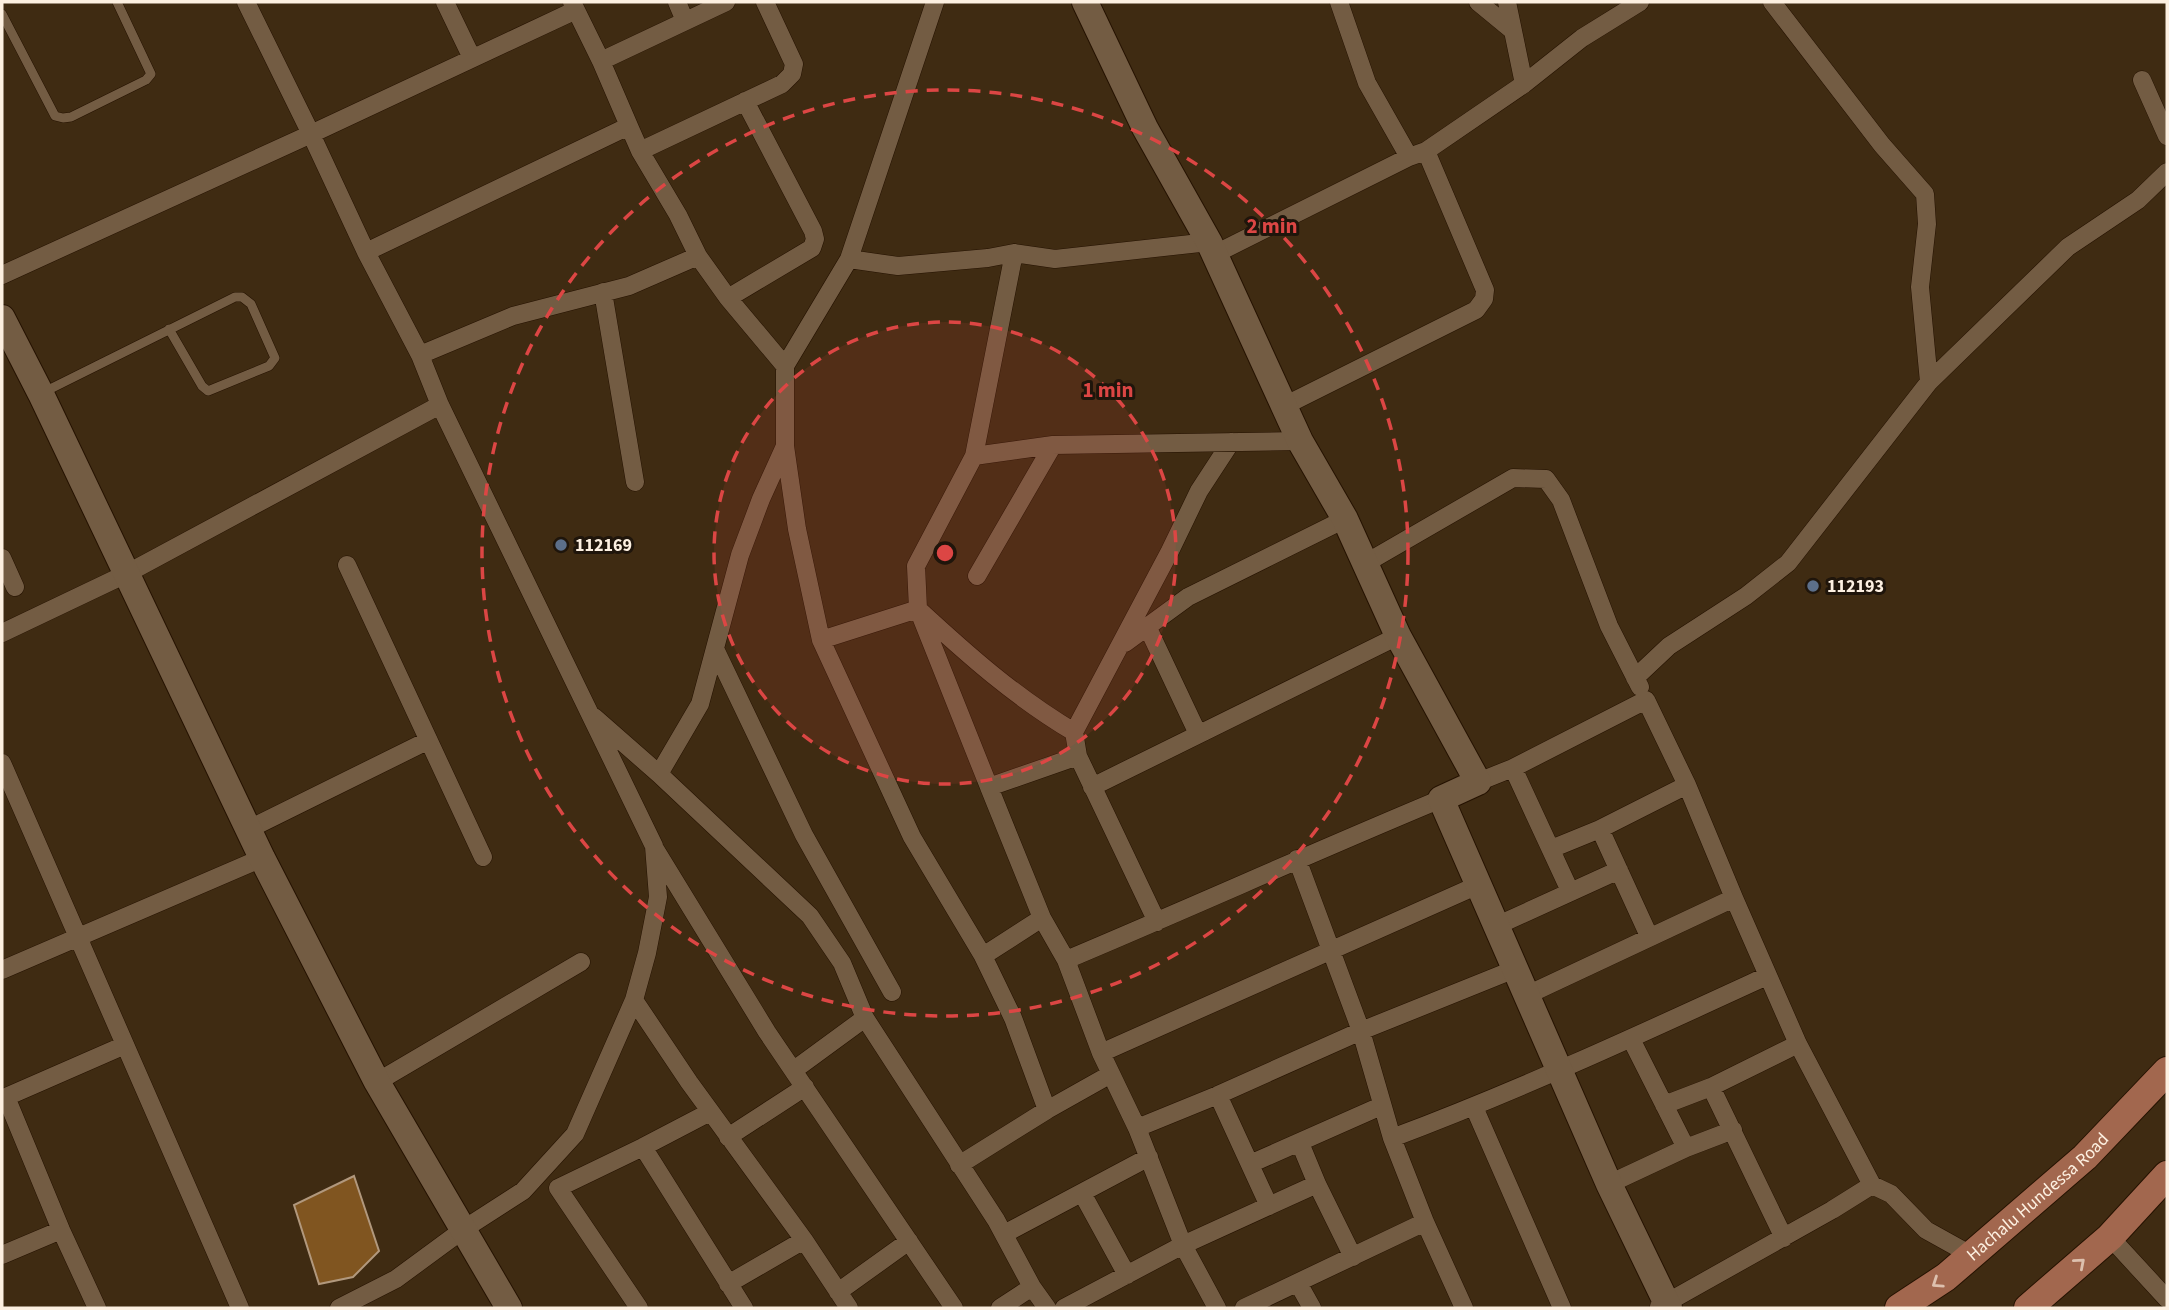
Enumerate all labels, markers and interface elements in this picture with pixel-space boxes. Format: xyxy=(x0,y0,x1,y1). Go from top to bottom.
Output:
text: 2 min xyxy=(1246,211,1298,241)
text: 1 min xyxy=(1082,375,1134,405)
place label: 112169 xyxy=(575,533,632,558)
marker: 112169 xyxy=(553,537,569,553)
centre of rings xyxy=(933,541,957,565)
place label: 112193 xyxy=(1827,574,1884,599)
marker: 112193 xyxy=(1805,578,1821,594)
street label: Hachalu Hundessa Road xyxy=(1961,1127,2115,1267)
one-way arrow xyxy=(2071,1259,2084,1271)
one-way arrow xyxy=(1932,1275,1945,1287)

